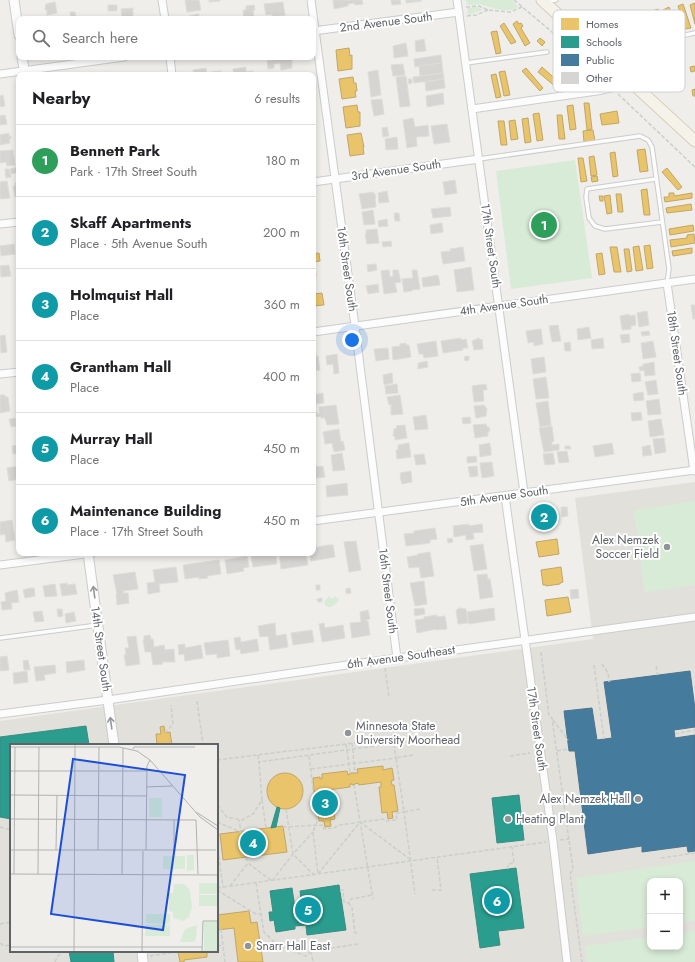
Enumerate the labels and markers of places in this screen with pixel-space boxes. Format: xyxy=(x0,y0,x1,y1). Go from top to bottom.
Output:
pin: 1 xyxy=(531,210,557,240)
pin: 2 xyxy=(531,502,557,532)
place label: Alex Nemzek Soccer Field xyxy=(592,531,660,563)
marker: Alex Nemzek Soccer Field xyxy=(662,542,672,552)
place label: Minnesota State University Moorhead xyxy=(356,717,460,749)
marker: Minnesota State University Moorhead xyxy=(343,728,353,738)
pin: 3 xyxy=(312,788,338,818)
place label: Alex Nemzek Hall xyxy=(540,790,630,808)
marker: Alex Nemzek Hall xyxy=(633,794,643,804)
place label: Heating Plant xyxy=(516,810,584,828)
marker: Heating Plant xyxy=(503,814,513,824)
pin: 4 xyxy=(240,828,266,858)
pin: 6 xyxy=(484,886,510,916)
pin: 5 xyxy=(295,895,321,925)
place label: Snarr Hall East xyxy=(256,937,330,955)
marker: Snarr Hall East xyxy=(243,941,253,951)

